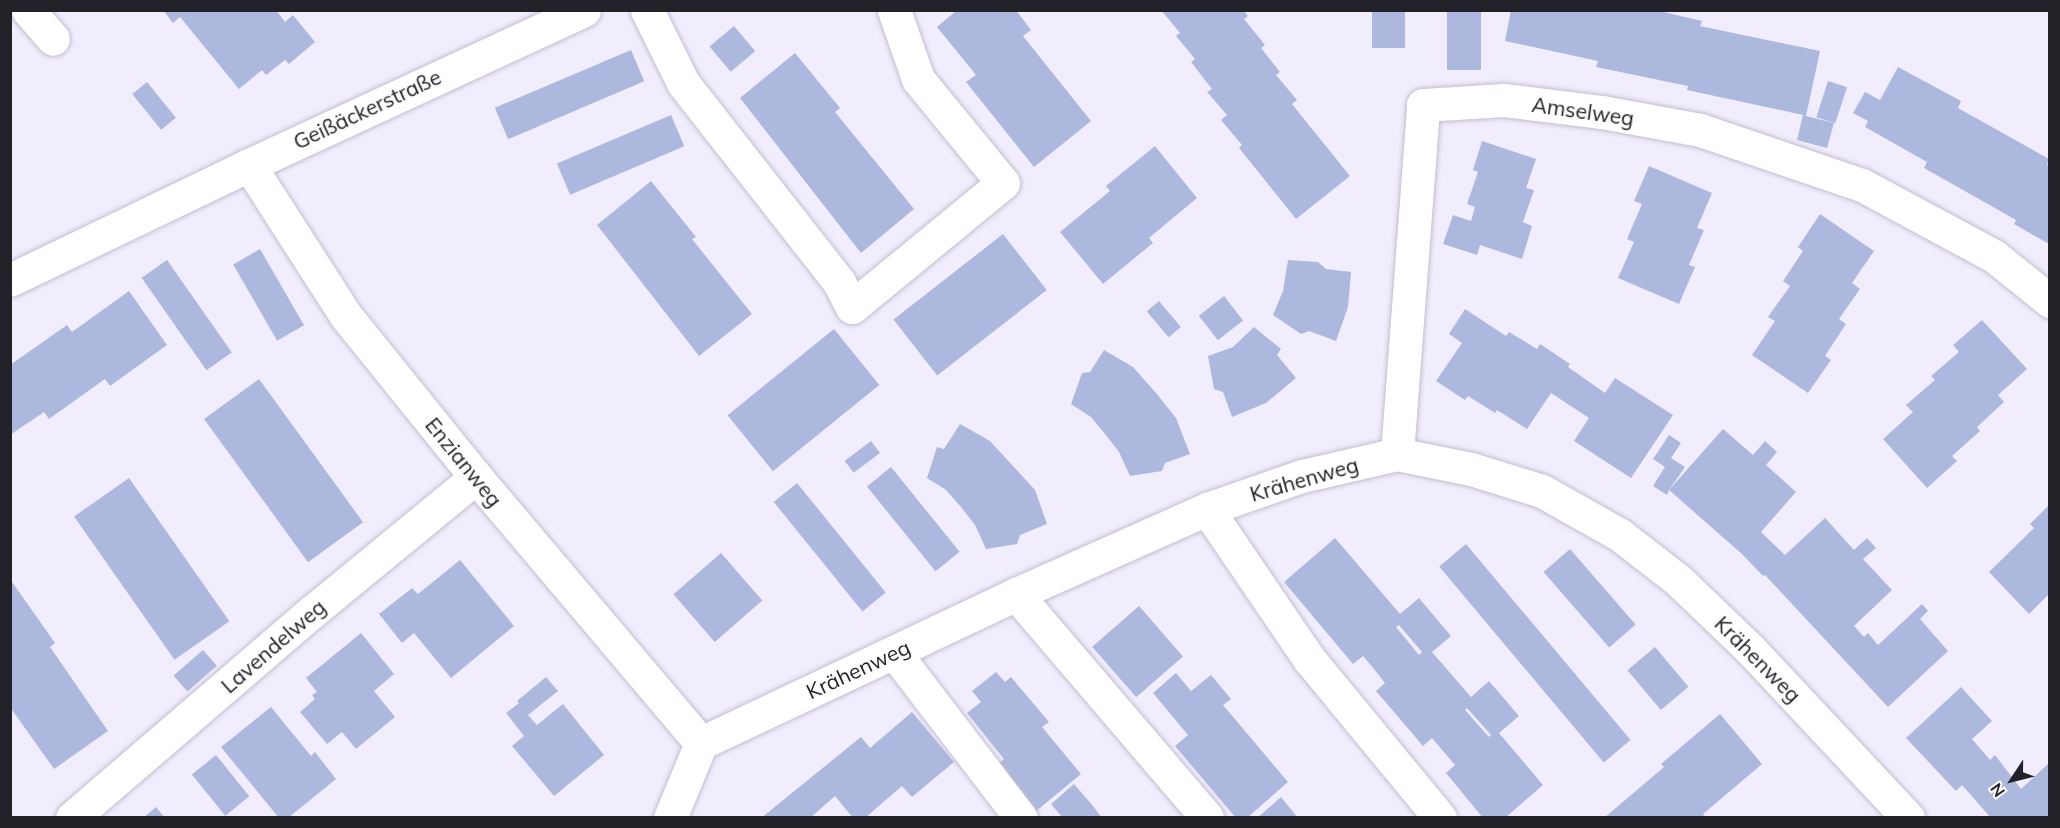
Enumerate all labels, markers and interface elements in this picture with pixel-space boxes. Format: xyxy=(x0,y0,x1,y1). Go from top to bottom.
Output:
street label: Geißäckerstraße xyxy=(289,64,445,154)
street label: Amselweg xyxy=(1530,91,1636,131)
street label: Enzianweg xyxy=(420,412,508,512)
street label: Krähenweg xyxy=(1247,452,1361,506)
street label: Lavendelweg xyxy=(216,594,330,698)
street label: Krähenweg xyxy=(1710,611,1806,707)
street label: Krähenweg xyxy=(802,634,914,704)
north arrow xyxy=(1982,750,2042,810)
text: N xyxy=(1986,780,2009,801)

